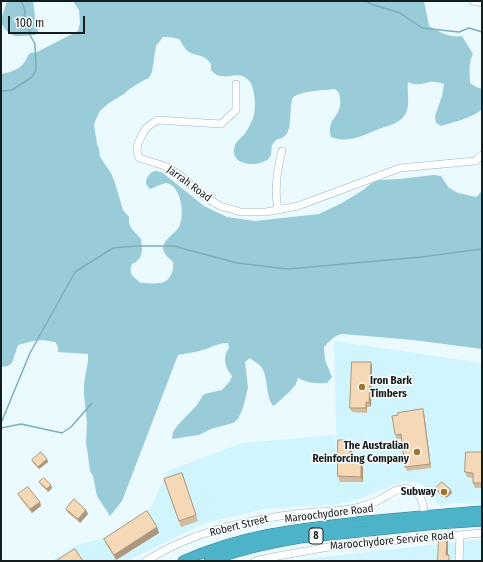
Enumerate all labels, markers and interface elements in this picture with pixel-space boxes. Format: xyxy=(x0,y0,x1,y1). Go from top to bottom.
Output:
scale bar xyxy=(10,8,87,34)
text: 100 m xyxy=(15,16,44,30)
street label: Jarrah Road xyxy=(164,163,214,205)
place label: Iron Bark Timbers xyxy=(370,374,412,400)
marker: Iron Bark Timbers xyxy=(357,382,367,392)
place label: The Australian Reinforcing Company xyxy=(312,439,409,465)
marker: The Australian Reinforcing Company xyxy=(412,447,422,457)
place label: Subway xyxy=(401,485,436,499)
marker: Subway xyxy=(439,487,449,497)
street label: Maroochydore Road xyxy=(284,502,374,526)
street label: Robert Street xyxy=(208,512,270,540)
road number: 8 xyxy=(309,528,323,544)
street label: Maroochydore Service Road xyxy=(329,529,455,553)

